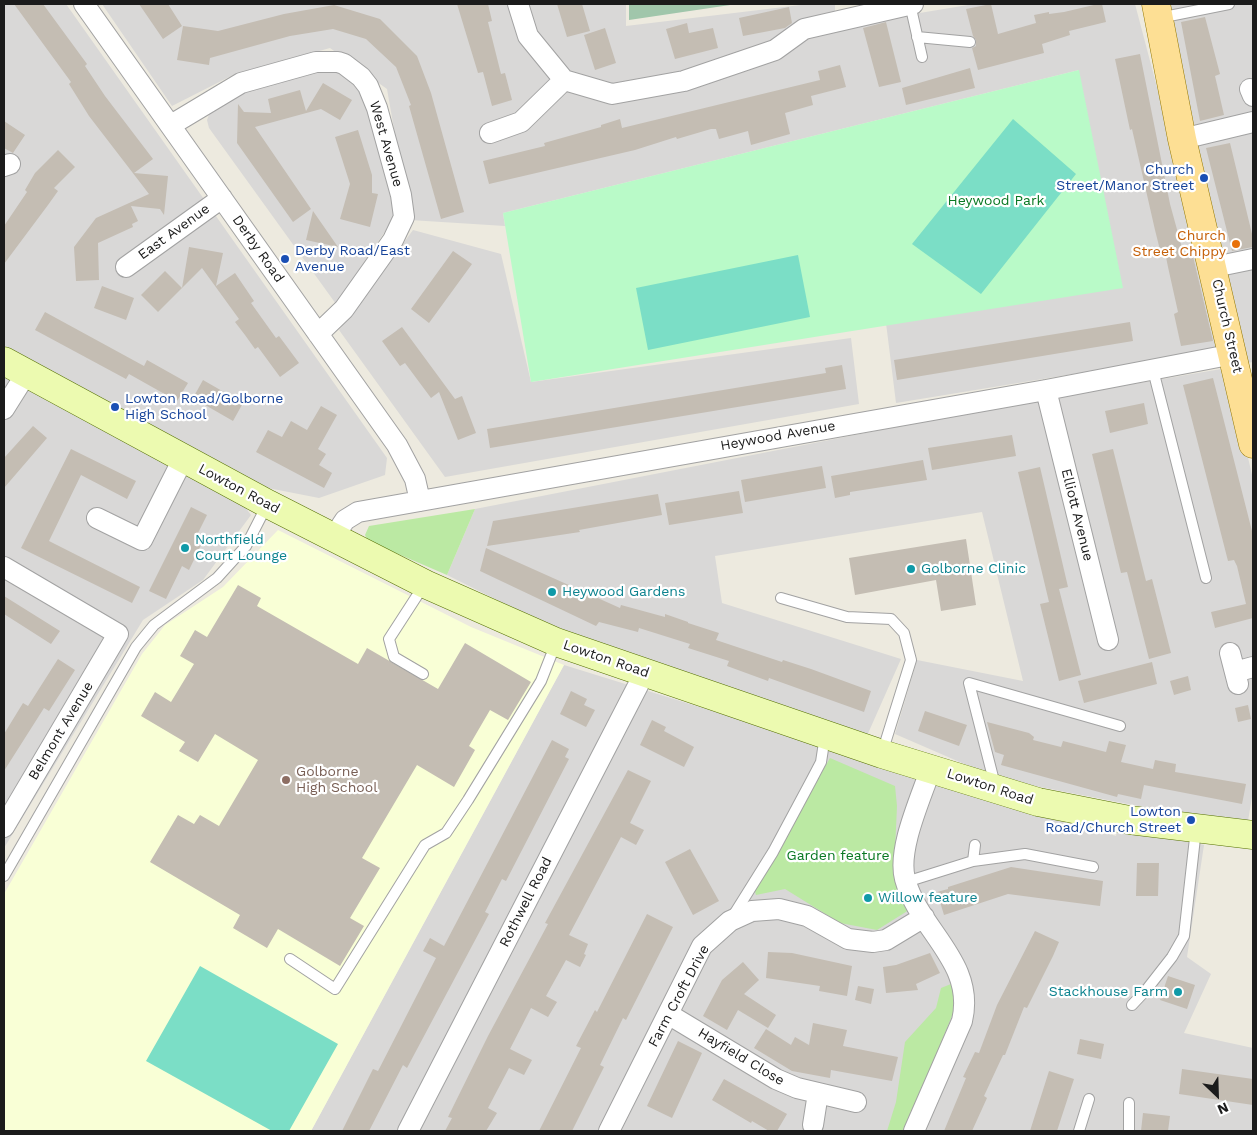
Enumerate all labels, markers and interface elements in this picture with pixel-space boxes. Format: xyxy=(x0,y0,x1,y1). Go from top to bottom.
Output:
street label: West Avenue xyxy=(366,99,406,189)
place label: Church Street/Manor Street xyxy=(1056,162,1194,194)
marker: Church Street/Manor Street xyxy=(1198,172,1210,184)
park label: Heywood Park xyxy=(947,193,1045,209)
street label: East Avenue xyxy=(135,200,213,264)
street label: Derby Road xyxy=(229,212,287,286)
place label: Church Street Chippy xyxy=(1133,228,1226,260)
marker: Church Street Chippy xyxy=(1230,238,1242,250)
place label: Derby Road/East Avenue xyxy=(295,243,410,276)
marker: Derby Road/East Avenue xyxy=(279,253,291,265)
street label: Church Street xyxy=(1208,277,1246,375)
place label: Lowton Road/Golborne High School xyxy=(125,391,283,424)
marker: Lowton Road/Golborne High School xyxy=(109,401,121,413)
street label: Heywood Avenue xyxy=(719,418,837,454)
street label: Lowton Road xyxy=(195,460,283,518)
street label: Elliott Avenue xyxy=(1057,467,1097,563)
place label: Northfield Court Lounge xyxy=(195,532,287,564)
marker: Northfield Court Lounge xyxy=(179,542,191,554)
place label: Golborne Clinic xyxy=(921,561,1026,577)
marker: Golborne Clinic xyxy=(905,563,917,575)
place label: Heywood Gardens xyxy=(562,584,685,600)
marker: Heywood Gardens xyxy=(546,586,558,598)
street label: Lowton Road xyxy=(561,636,651,682)
street label: Belmont Avenue xyxy=(25,679,97,783)
place label: Golborne High School xyxy=(296,764,377,796)
street label: Lowton Road xyxy=(945,765,1035,809)
marker: Golborne High School xyxy=(280,774,292,786)
place label: Lowton Road/Church Street xyxy=(1045,804,1181,836)
marker: Lowton Road/Church Street xyxy=(1185,814,1197,826)
park label: Garden feature xyxy=(787,848,889,864)
street label: Rothwell Road xyxy=(496,854,556,950)
place label: Willow feature xyxy=(878,890,977,906)
marker: Willow feature xyxy=(862,892,874,904)
street label: Farm Croft Drive xyxy=(645,942,713,1050)
place label: Stackhouse Farm xyxy=(1049,984,1168,1000)
marker: Stackhouse Farm xyxy=(1172,986,1184,998)
street label: Hayfield Close xyxy=(695,1025,787,1089)
north arrow xyxy=(1192,1070,1242,1120)
text: N xyxy=(1215,1099,1231,1118)

